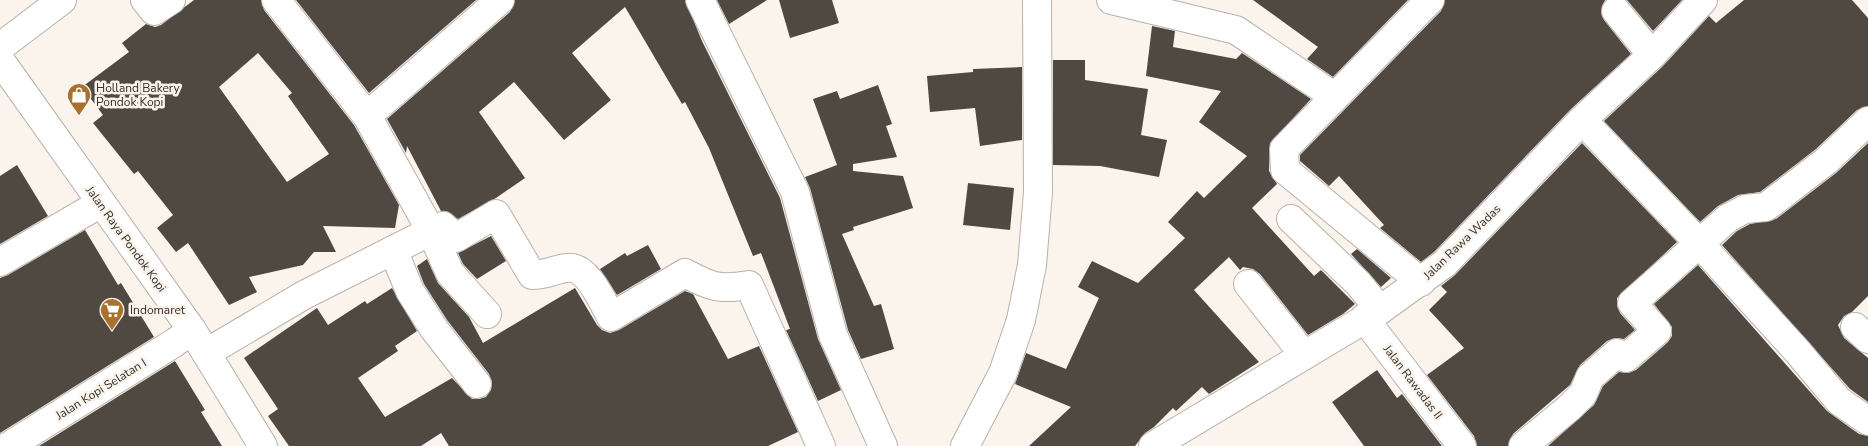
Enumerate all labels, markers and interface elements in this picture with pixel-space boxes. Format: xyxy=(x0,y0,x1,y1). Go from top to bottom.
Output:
place label: Holland Bakery Pondok Kopi xyxy=(96,80,181,110)
shop icon: Holland Bakery Pondok Kopi xyxy=(66,82,92,116)
street label: Jalan Raya Pondok Kopi xyxy=(82,182,170,295)
street label: Jalan Rawa Wadas xyxy=(1419,201,1504,284)
supermarket icon: Indomaret xyxy=(99,297,125,331)
place label: Indomaret xyxy=(130,302,186,318)
street label: Jalan Rawadas II xyxy=(1379,341,1446,422)
street label: Jalan Kopi Selatan I xyxy=(52,355,149,424)

